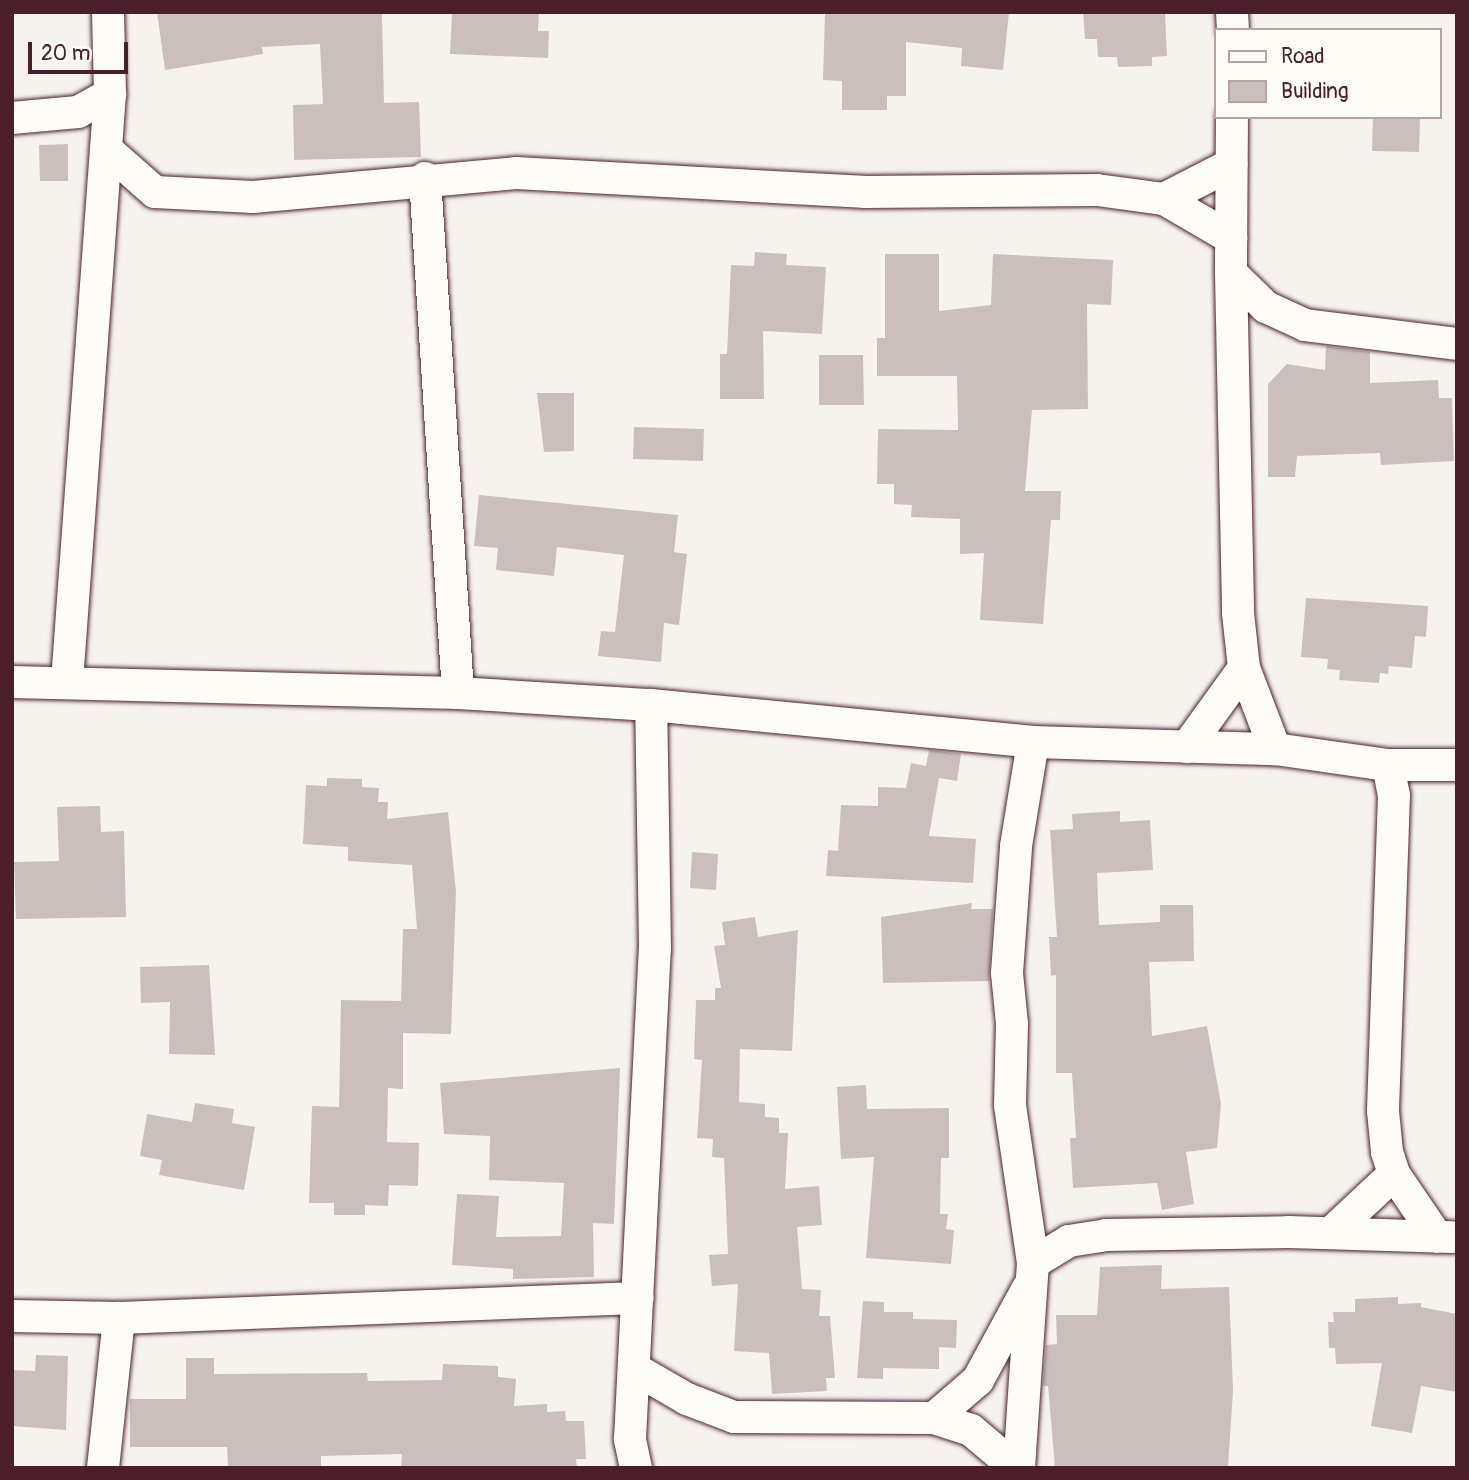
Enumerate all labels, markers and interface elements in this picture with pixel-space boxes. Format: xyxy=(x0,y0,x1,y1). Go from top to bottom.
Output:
scale bar xyxy=(32,28,131,72)
legend xyxy=(1214,28,1441,119)
text: 20 m xyxy=(41,40,90,67)
text: Road xyxy=(1281,43,1325,70)
text: Building xyxy=(1281,78,1348,105)

